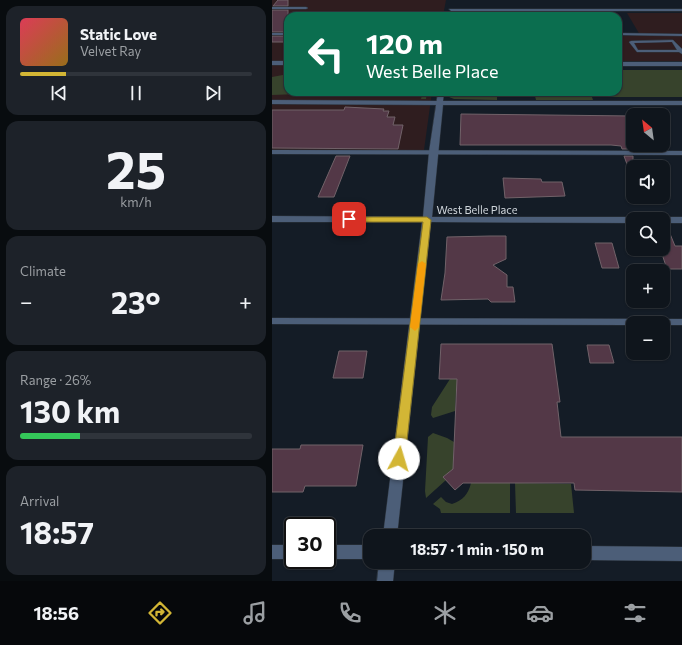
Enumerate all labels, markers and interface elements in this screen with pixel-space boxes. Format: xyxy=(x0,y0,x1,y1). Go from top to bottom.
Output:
text: Static Love xyxy=(80,25,157,43)
text: 120 m xyxy=(366,26,443,60)
icon: left xyxy=(300,28,352,80)
text: Velvet Ray xyxy=(80,43,141,59)
text: West Belle Place xyxy=(366,60,498,82)
icon: previous xyxy=(48,82,70,104)
icon: pause xyxy=(125,82,147,104)
icon: next xyxy=(202,82,224,104)
north arrow xyxy=(626,108,670,152)
map controls xyxy=(626,108,670,360)
text: 25 xyxy=(106,136,166,200)
button: sound xyxy=(626,160,670,204)
text: km/h xyxy=(120,194,152,210)
pin xyxy=(332,202,366,236)
street label: West Belle Place xyxy=(437,203,518,216)
icon: arrive xyxy=(338,208,360,230)
button: search xyxy=(626,212,670,256)
text: Climate xyxy=(20,263,66,279)
button: + xyxy=(626,264,670,308)
text: 23° xyxy=(111,283,161,320)
text: − xyxy=(20,288,33,315)
text: + xyxy=(239,288,252,315)
button: − xyxy=(626,316,670,360)
text: Range · 26% xyxy=(20,372,91,388)
text: 130 km xyxy=(20,392,120,429)
position arrow xyxy=(378,438,420,480)
text: Arrival xyxy=(20,493,59,509)
text: 18:57 xyxy=(20,513,94,550)
speed limit sign: 30 xyxy=(284,517,336,569)
text: 18:57 · 1 min · 150 m xyxy=(410,540,544,558)
icon: directions xyxy=(146,599,174,627)
icon: music xyxy=(241,599,269,627)
icon: phone xyxy=(336,599,364,627)
icon: climate xyxy=(431,599,459,627)
icon: car xyxy=(526,599,554,627)
icon: filters xyxy=(621,599,649,627)
text: 18:56 xyxy=(33,602,79,624)

